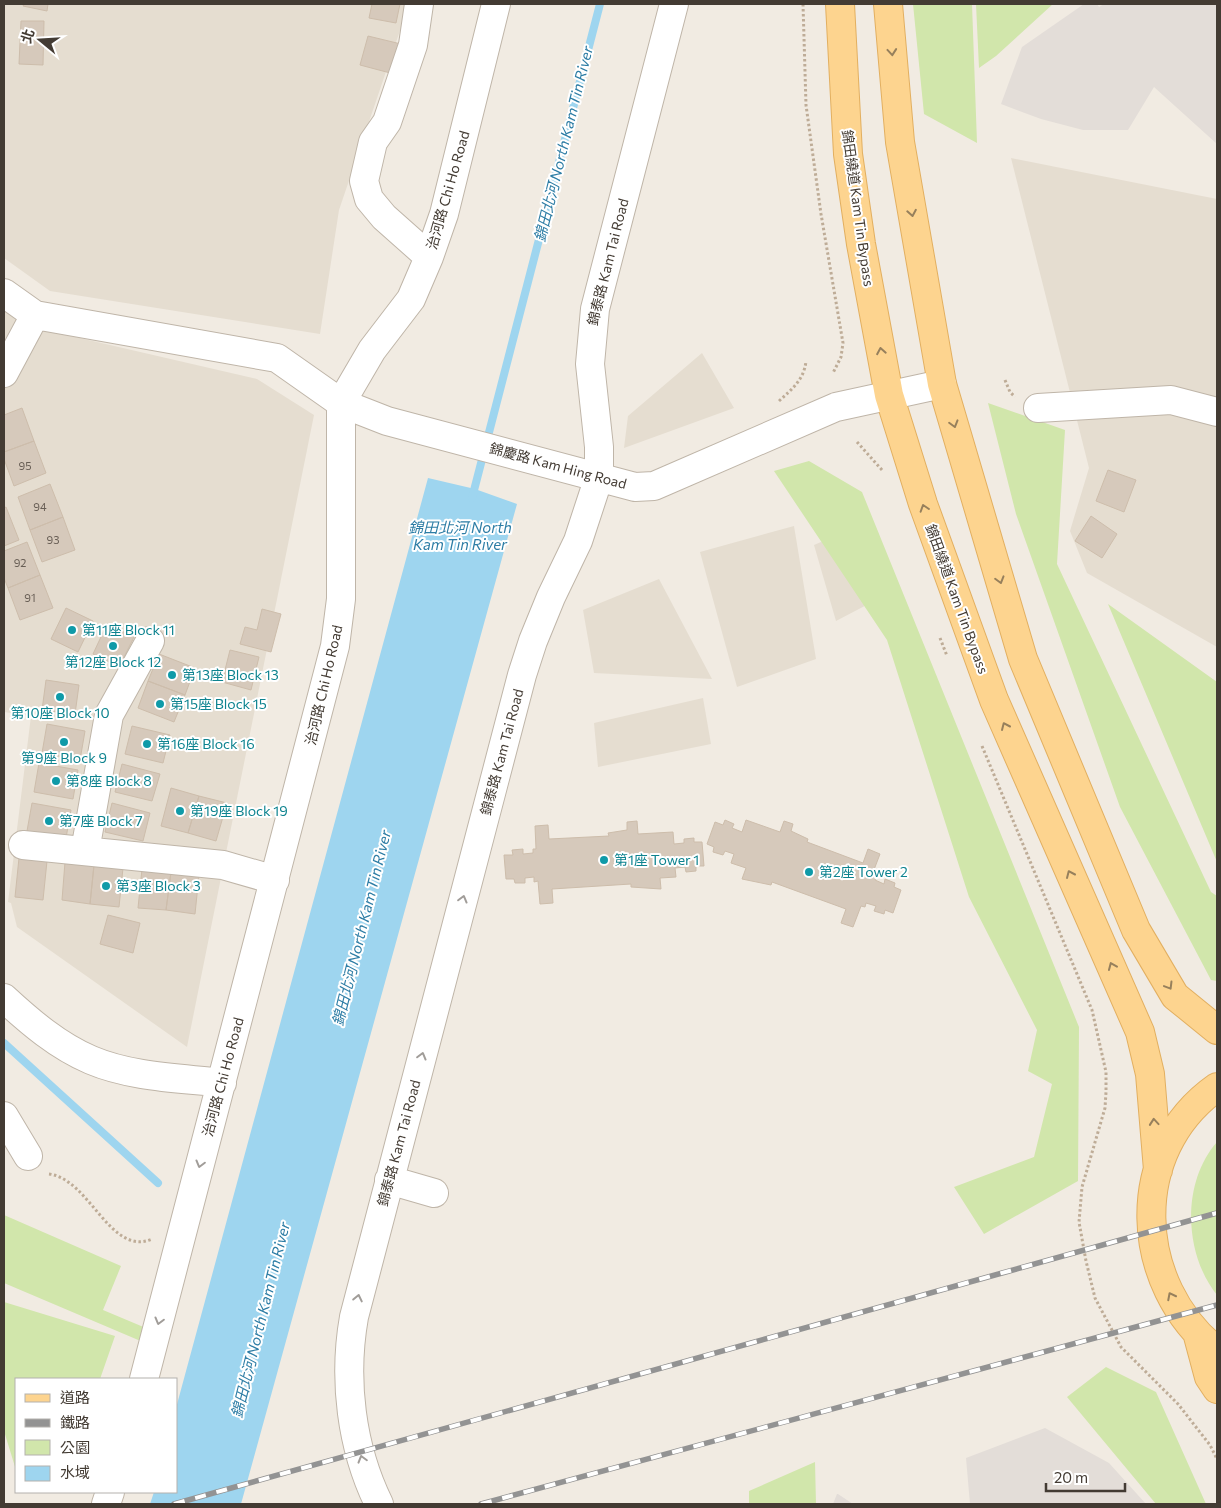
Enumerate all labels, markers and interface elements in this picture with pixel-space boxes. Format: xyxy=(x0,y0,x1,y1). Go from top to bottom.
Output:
north arrow xyxy=(15,15,65,65)
text: 北 xyxy=(17,27,37,45)
water label: 錦田北河 North Kam Tin River xyxy=(530,43,596,243)
one-way arrow xyxy=(886,49,897,57)
street label: 治河路 Chi Ho Road xyxy=(422,128,473,251)
street label: 錦田繞道 Kam Tin Bypass xyxy=(839,128,878,287)
street label: 錦泰路 Kam Tai Road xyxy=(583,197,632,327)
one-way arrow xyxy=(907,209,917,218)
one-way arrow xyxy=(876,347,886,356)
one-way arrow xyxy=(948,420,958,428)
street label: 錦慶路 Kam Hing Road xyxy=(488,439,629,492)
house number: 95 xyxy=(19,459,32,472)
house number: 94 xyxy=(33,500,47,513)
one-way arrow xyxy=(920,504,930,512)
water label: 錦田北河 North Kam Tin River xyxy=(408,518,512,553)
street label: 錦田繞道 Kam Tin Bypass xyxy=(922,522,992,676)
house number: 93 xyxy=(47,533,59,546)
house number: 92 xyxy=(14,556,26,569)
one-way arrow xyxy=(994,575,1004,584)
house number: 91 xyxy=(24,591,36,604)
place label: 第11座 Block 11 xyxy=(82,621,175,638)
street label: 治河路 Chi Ho Road xyxy=(301,623,346,747)
marker: 第11座 Block 11 xyxy=(66,624,78,636)
marker: 第12座 Block 12 xyxy=(107,640,119,652)
place label: 第12座 Block 12 xyxy=(65,653,161,670)
place label: 第13座 Block 13 xyxy=(182,666,279,683)
marker: 第13座 Block 13 xyxy=(166,669,178,681)
street label: 錦泰路 Kam Tai Road xyxy=(476,687,527,817)
marker: 第10座 Block 10 xyxy=(54,691,66,703)
place label: 第15座 Block 15 xyxy=(170,695,267,712)
marker: 第15座 Block 15 xyxy=(154,698,166,710)
place label: 第10座 Block 10 xyxy=(10,704,110,721)
one-way arrow xyxy=(1001,722,1012,731)
place label: 第16座 Block 16 xyxy=(157,735,255,752)
marker: 第9座 Block 9 xyxy=(58,736,70,748)
marker: 第16座 Block 16 xyxy=(141,738,153,750)
place label: 第9座 Block 9 xyxy=(21,749,107,766)
place label: 第8座 Block 8 xyxy=(66,772,152,789)
marker: 第8座 Block 8 xyxy=(50,775,62,787)
place label: 第19座 Block 19 xyxy=(190,802,288,819)
marker: 第19座 Block 19 xyxy=(174,805,186,817)
place label: 第7座 Block 7 xyxy=(59,812,143,829)
marker: 第7座 Block 7 xyxy=(43,815,55,827)
water label: 錦田北河 North Kam Tin River xyxy=(328,827,394,1027)
place label: 第1座 Tower 1 xyxy=(614,851,699,868)
marker: 第1座 Tower 1 xyxy=(598,854,610,866)
place label: 第2座 Tower 2 xyxy=(819,863,908,880)
marker: 第2座 Tower 2 xyxy=(803,866,815,878)
one-way arrow xyxy=(1066,870,1077,879)
place label: 第3座 Block 3 xyxy=(116,877,201,894)
marker: 第3座 Block 3 xyxy=(100,880,112,892)
one-way arrow xyxy=(457,895,468,904)
one-way arrow xyxy=(1108,962,1119,971)
one-way arrow xyxy=(1163,981,1173,990)
street label: 治河路 Chi Ho Road xyxy=(198,1015,247,1138)
one-way arrow xyxy=(416,1053,426,1061)
street label: 錦泰路 Kam Tai Road xyxy=(373,1078,424,1208)
one-way arrow xyxy=(1149,1117,1160,1125)
one-way arrow xyxy=(196,1160,206,1168)
water label: 錦田北河 North Kam Tin River xyxy=(227,1219,293,1419)
one-way arrow xyxy=(1167,1292,1177,1301)
one-way arrow xyxy=(352,1294,363,1303)
one-way arrow xyxy=(154,1317,165,1326)
legend xyxy=(15,1378,178,1493)
text: 道路 xyxy=(60,1388,90,1406)
text: 鐵路 xyxy=(60,1413,90,1431)
text: 公園 xyxy=(60,1438,90,1456)
one-way arrow xyxy=(357,1455,367,1463)
scale bar xyxy=(1046,1460,1125,1492)
text: 水域 xyxy=(60,1463,90,1481)
text: 20 m xyxy=(1054,1468,1088,1486)

